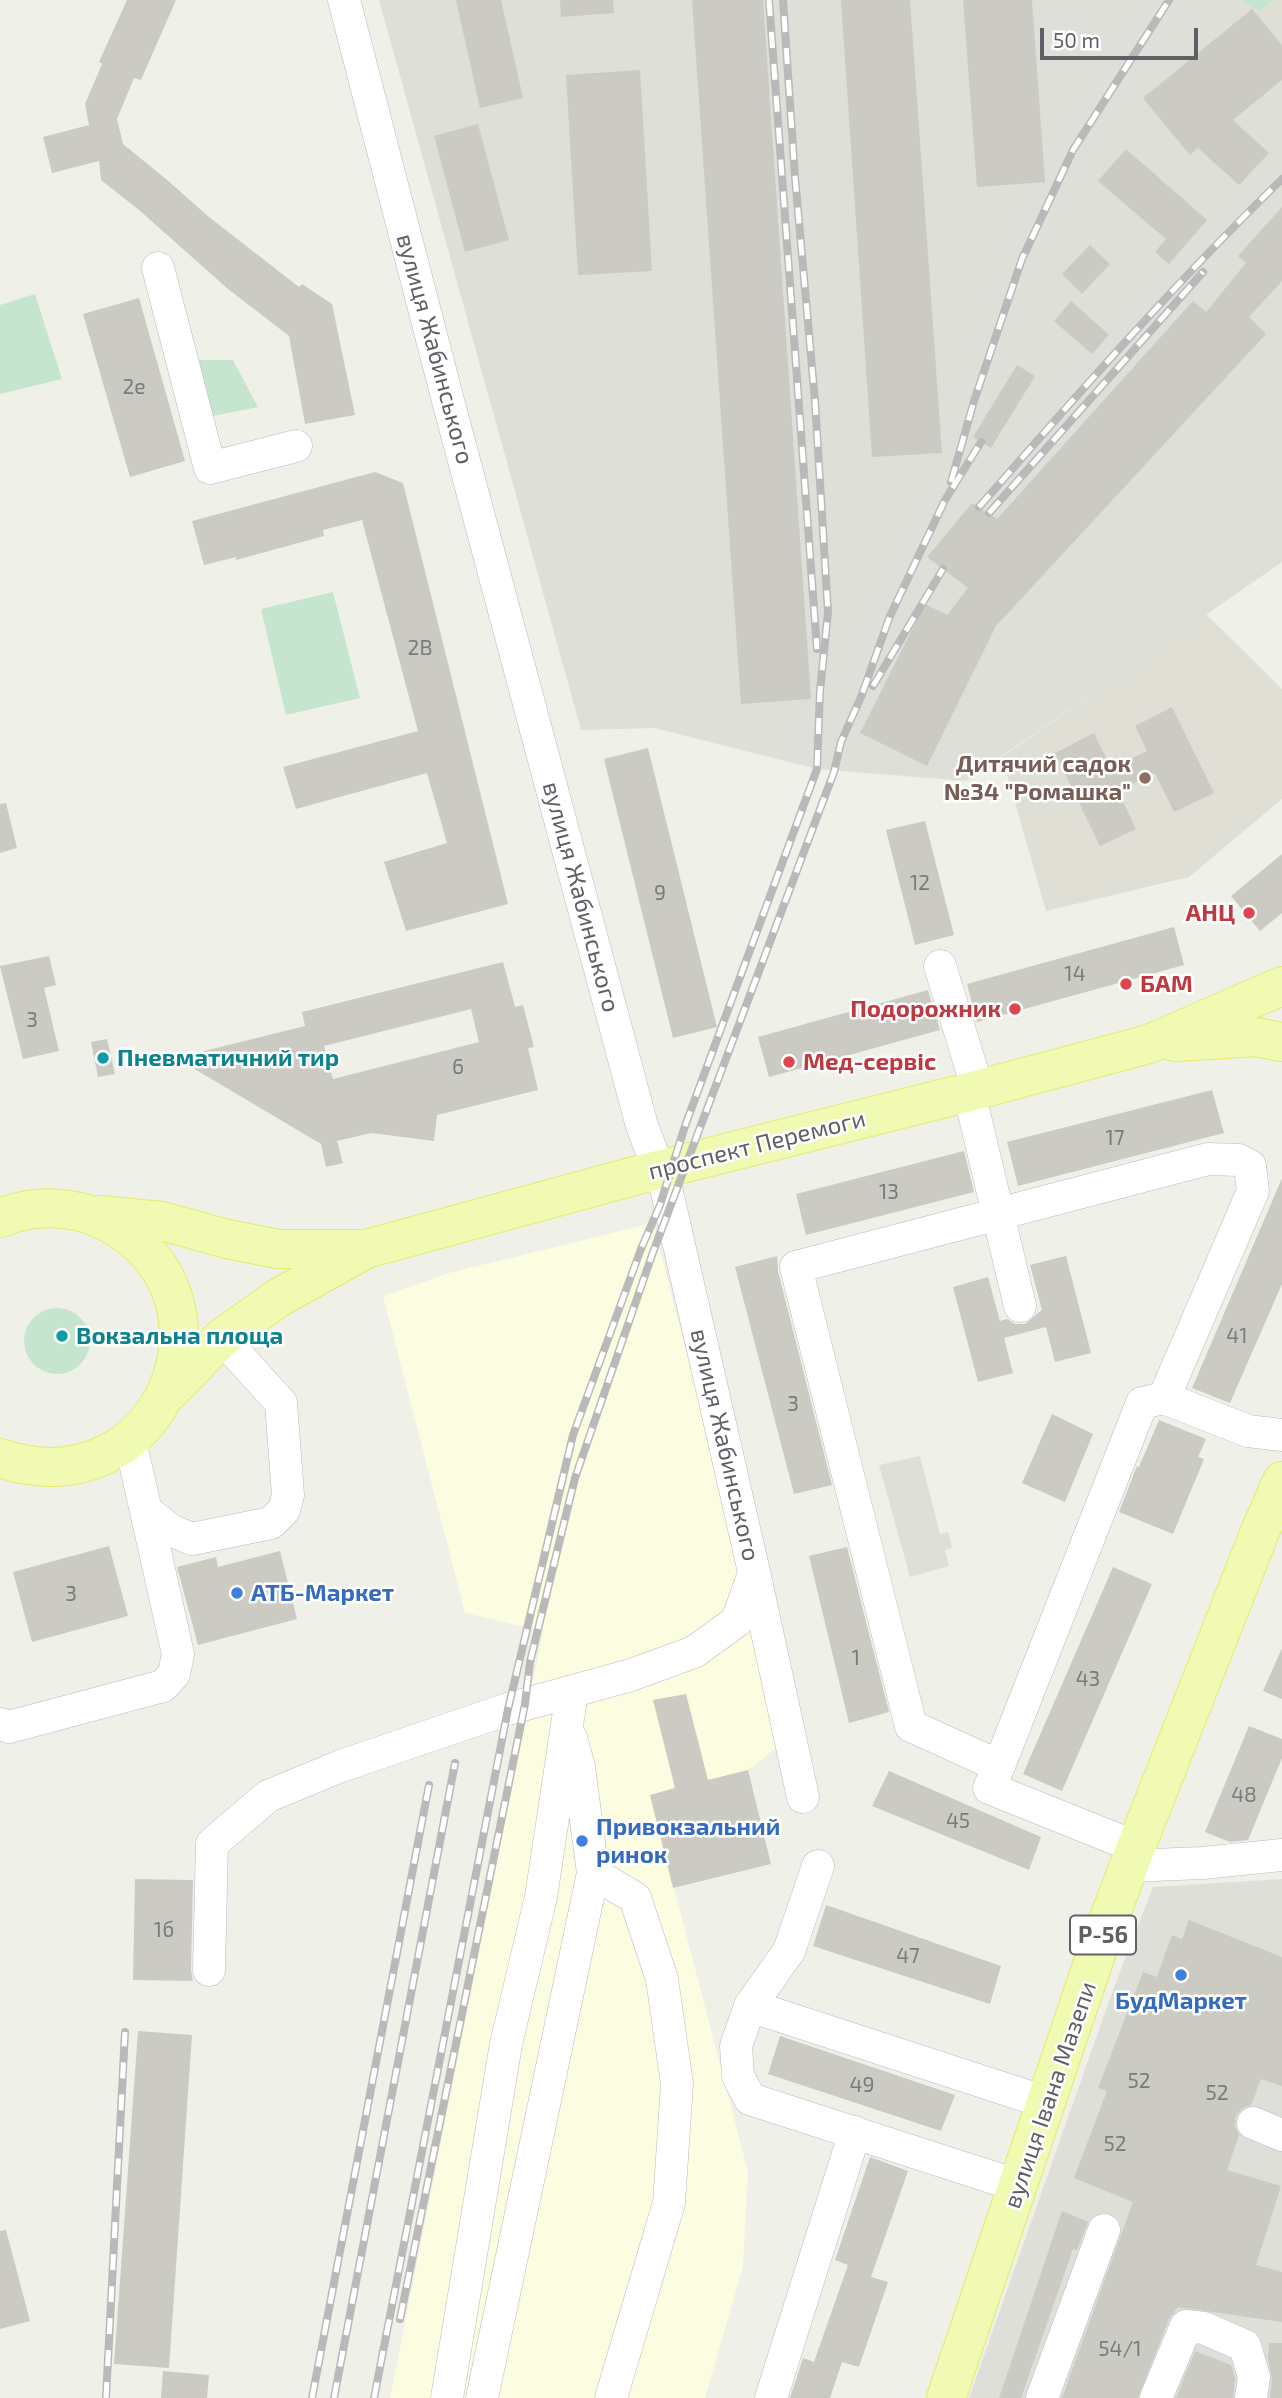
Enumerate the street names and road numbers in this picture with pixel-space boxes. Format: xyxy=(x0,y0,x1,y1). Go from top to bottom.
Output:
street label: вулиця Жабинського xyxy=(390,231,480,467)
street label: вулиця Жабинського xyxy=(536,779,626,1015)
street label: проспект Перемоги xyxy=(645,1104,869,1186)
street label: вулиця Жабинського xyxy=(684,1326,766,1564)
road number: Р-56 xyxy=(1070,1916,1136,1954)
street label: вулиця Івана Мазепи xyxy=(998,1978,1102,2212)

